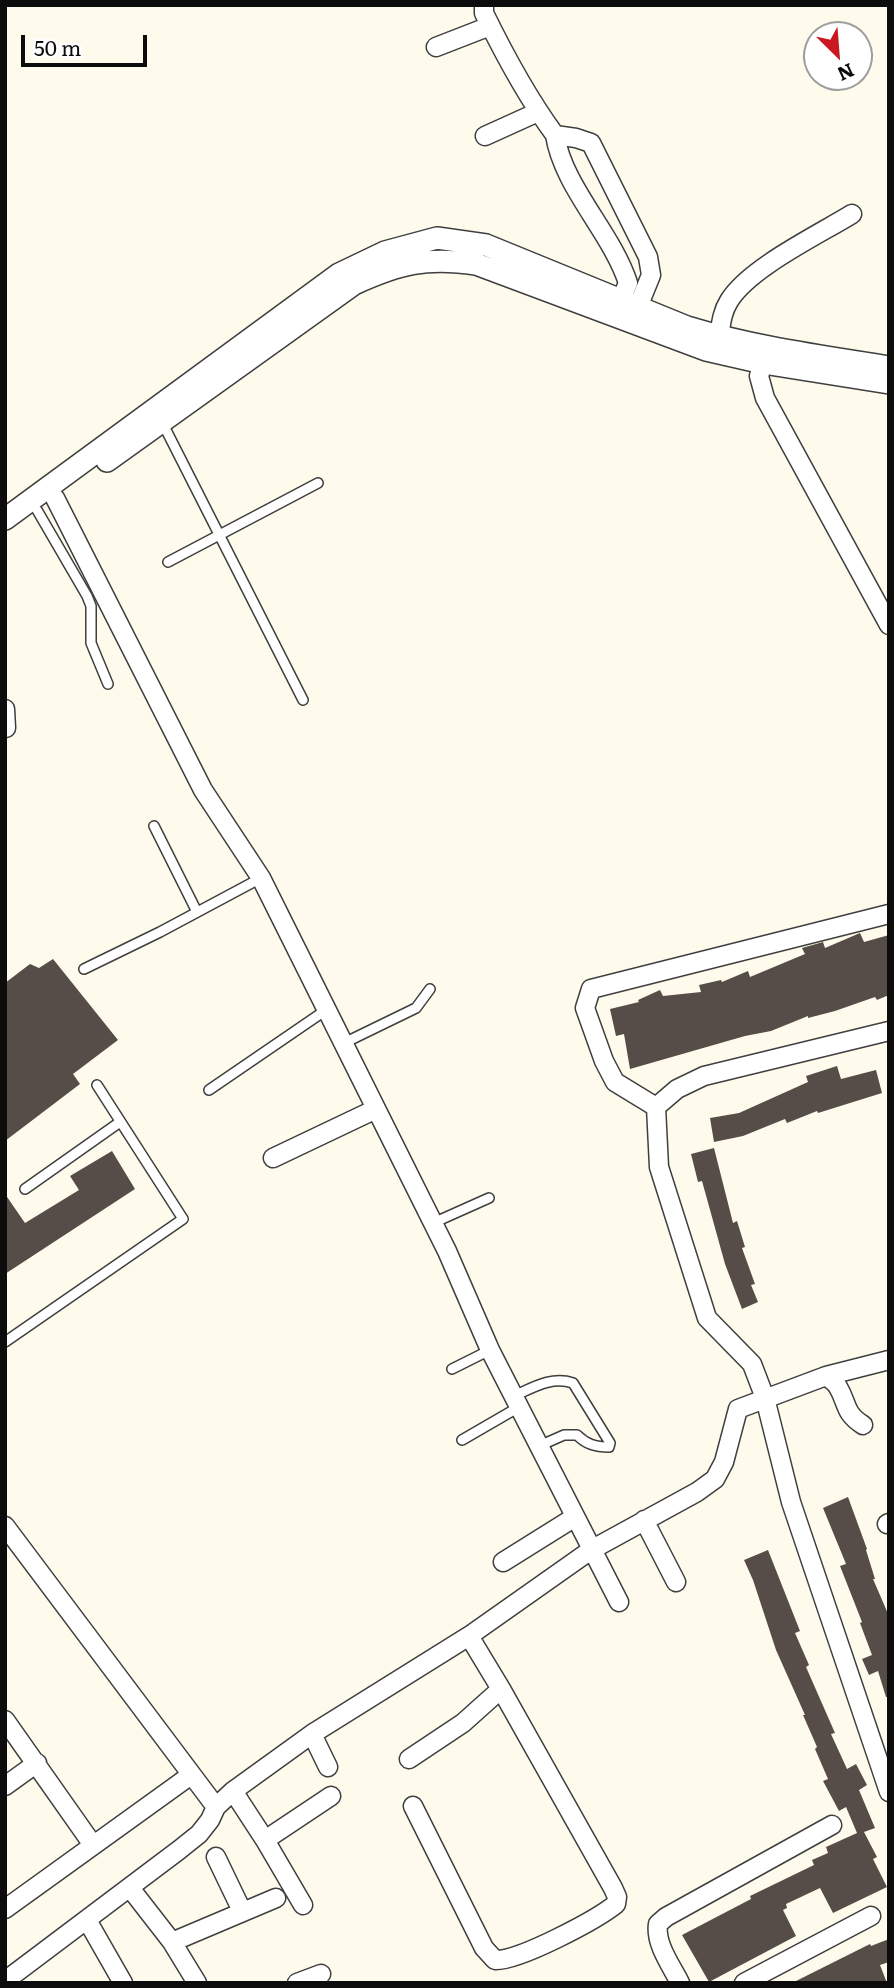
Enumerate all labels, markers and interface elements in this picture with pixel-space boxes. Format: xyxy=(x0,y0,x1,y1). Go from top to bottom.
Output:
scale bar xyxy=(24,21,150,65)
north arrow xyxy=(803,21,873,91)
text: 50 m xyxy=(34,31,81,62)
text: N xyxy=(833,57,859,89)

